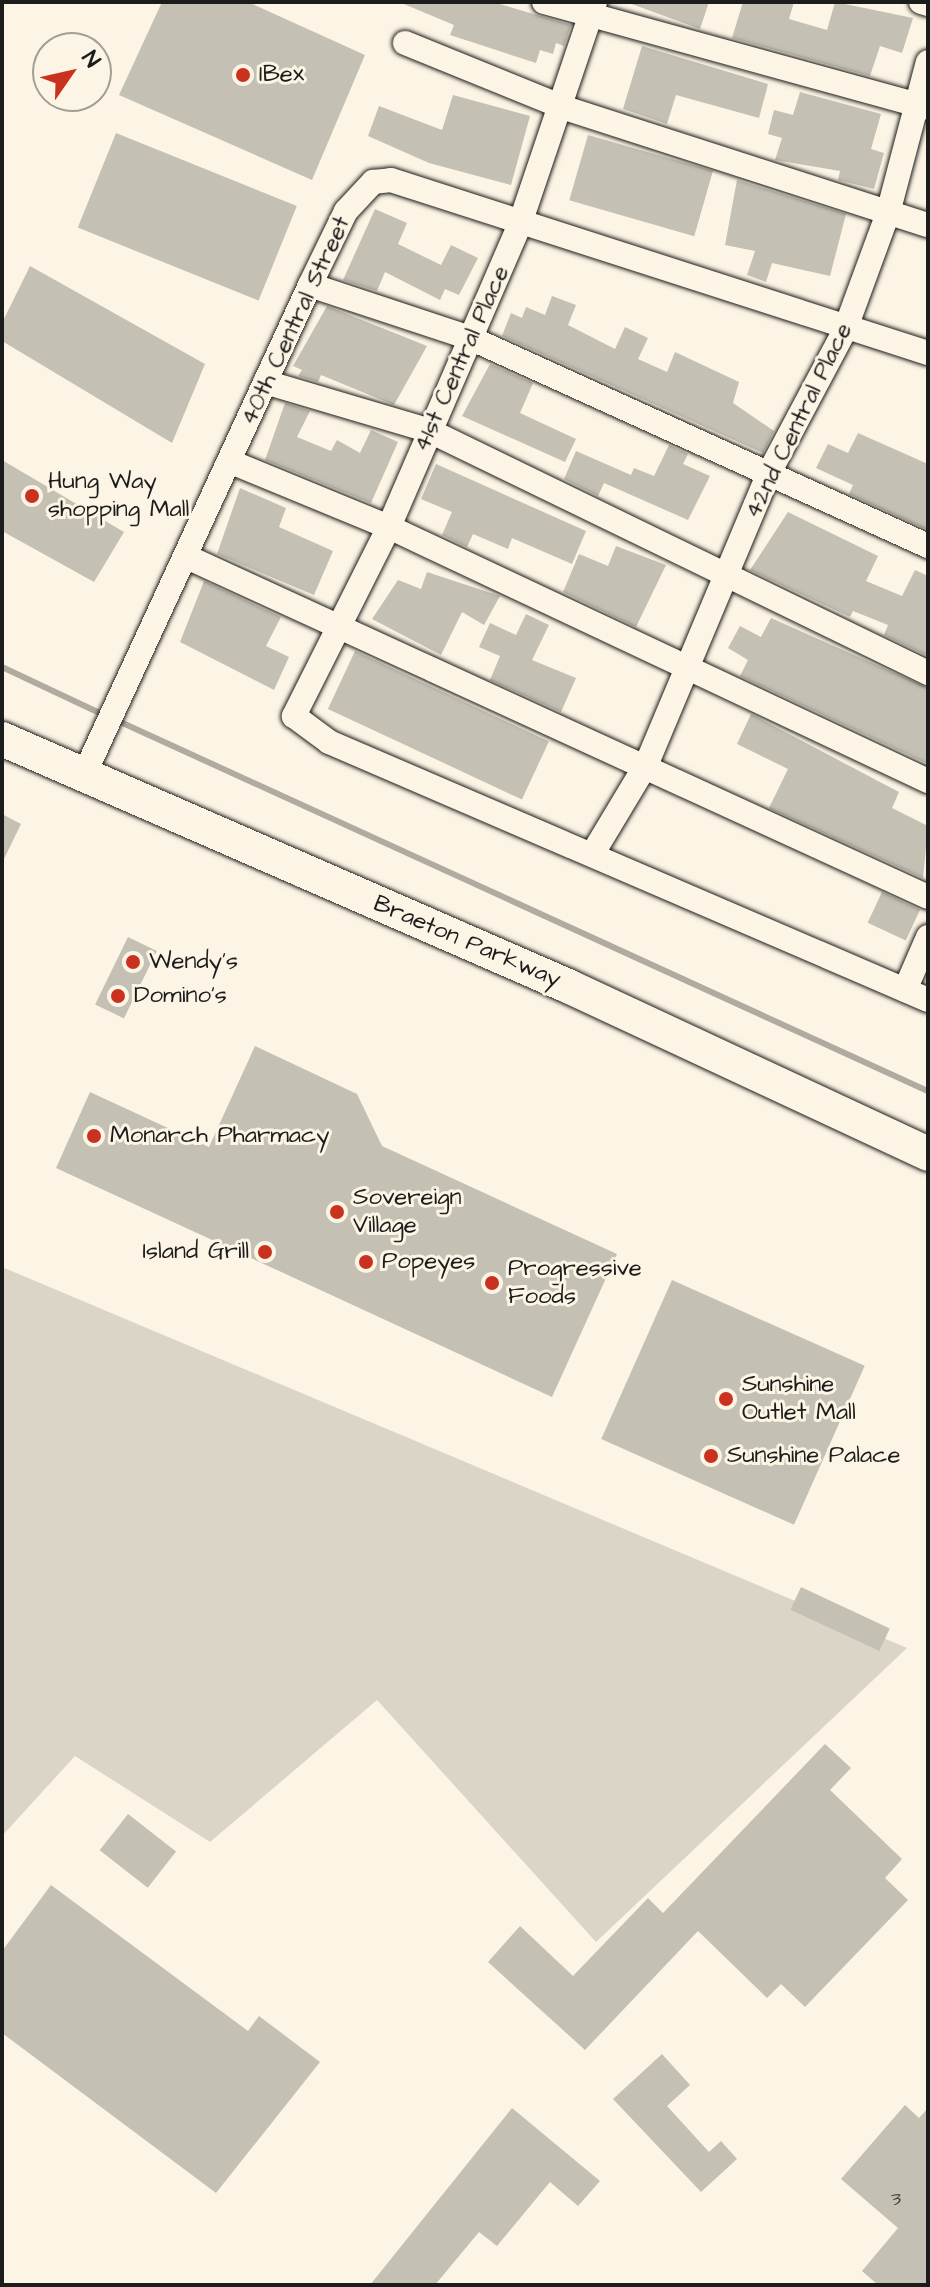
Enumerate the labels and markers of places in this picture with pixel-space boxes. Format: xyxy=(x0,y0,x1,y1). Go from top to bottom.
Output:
place label: IBex xyxy=(259,61,304,89)
marker: IBex xyxy=(234,66,252,84)
place label: Hung Way shopping Mall xyxy=(48,468,189,524)
marker: Hung Way shopping Mall xyxy=(23,487,41,505)
place label: Wendy's xyxy=(149,948,238,976)
marker: Wendy's xyxy=(124,953,142,971)
place label: Domino's xyxy=(134,982,227,1010)
marker: Domino's xyxy=(109,987,127,1005)
place label: Monarch Pharmacy xyxy=(110,1122,329,1150)
marker: Monarch Pharmacy xyxy=(85,1127,103,1145)
place label: Sovereign Village xyxy=(353,1184,462,1240)
marker: Sovereign Village xyxy=(328,1203,346,1221)
place label: Island Grill xyxy=(142,1238,249,1266)
marker: Island Grill xyxy=(256,1243,274,1261)
place label: Popeyes xyxy=(382,1248,475,1276)
marker: Popeyes xyxy=(357,1253,375,1271)
place label: Progressive Foods xyxy=(508,1255,642,1311)
marker: Progressive Foods xyxy=(483,1274,501,1292)
place label: Sunshine Outlet Mall xyxy=(742,1371,856,1427)
marker: Sunshine Outlet Mall xyxy=(717,1390,735,1408)
place label: Sunshine Palace xyxy=(727,1442,900,1470)
marker: Sunshine Palace xyxy=(702,1447,720,1465)

